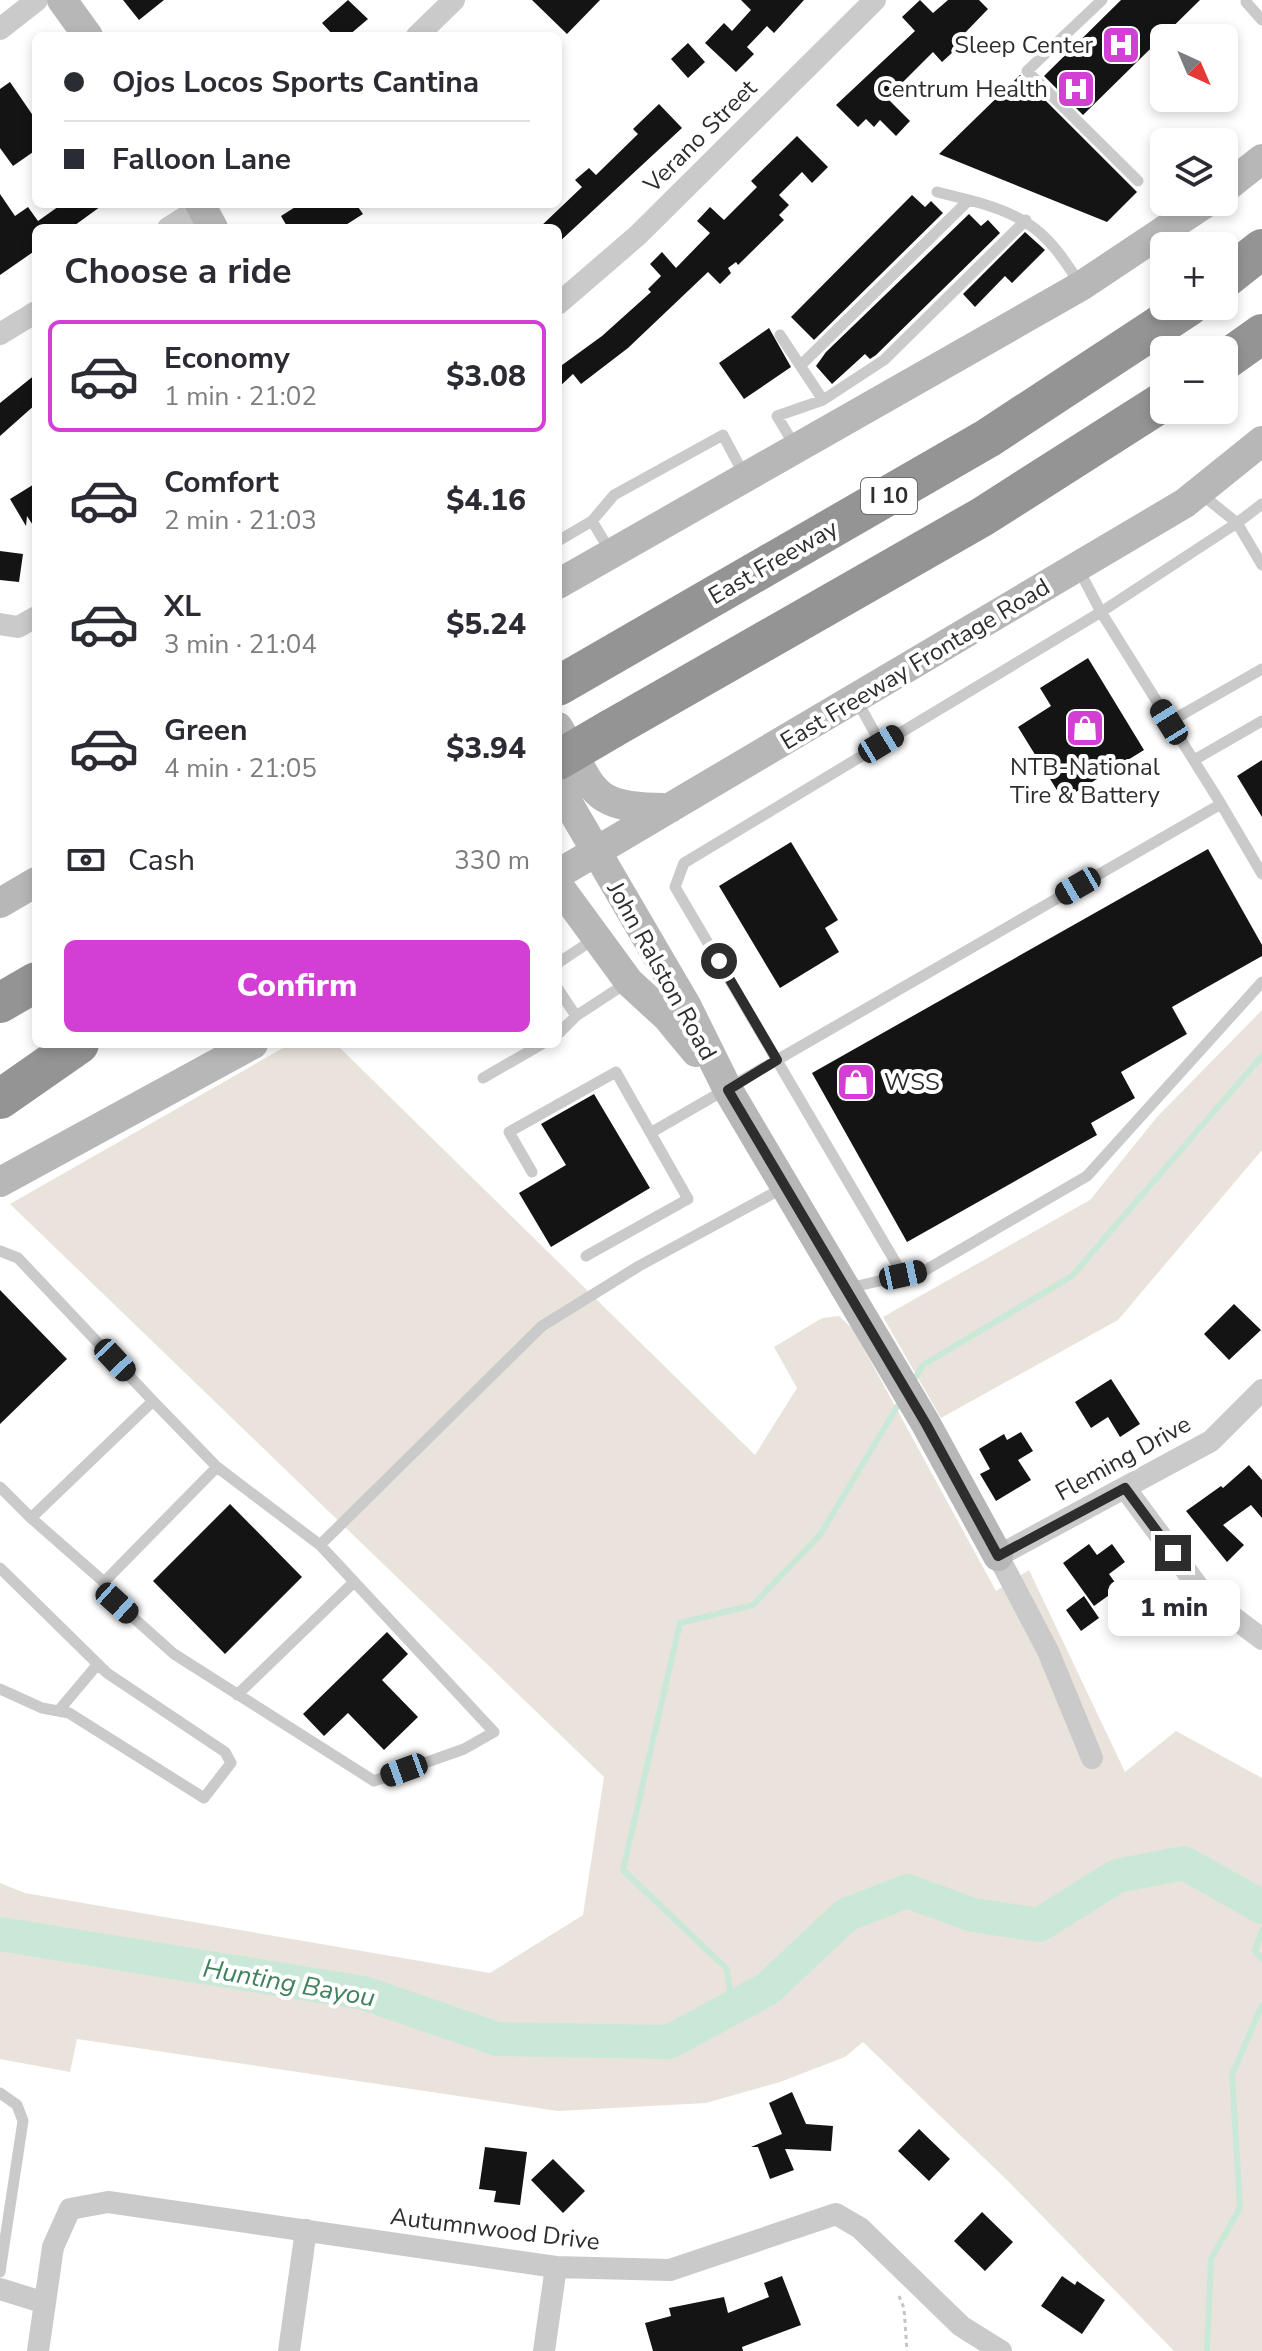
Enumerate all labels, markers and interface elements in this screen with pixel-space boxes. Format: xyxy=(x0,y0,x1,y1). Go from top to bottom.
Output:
hospital icon: Sleep Center xyxy=(1100,24,1142,66)
north arrow xyxy=(1150,24,1238,112)
map controls xyxy=(1150,24,1238,424)
place label: Sleep Center xyxy=(954,29,1093,61)
text: Ojos Locos Sports Cantina xyxy=(112,62,479,103)
hospital icon: Centrum Health xyxy=(1055,68,1097,110)
street label: Verano Street xyxy=(636,72,764,200)
place label: Centrum Health xyxy=(876,73,1048,105)
button: layers xyxy=(1150,128,1238,216)
text: Falloon Lane xyxy=(112,139,291,180)
button: + xyxy=(1150,232,1238,320)
text: Choose a ride xyxy=(64,247,292,296)
button: − xyxy=(1150,336,1238,424)
text: Economy xyxy=(164,338,290,379)
icon: car xyxy=(68,340,140,412)
text: $3.08 xyxy=(446,356,526,397)
text: 1 min · 21:02 xyxy=(164,379,317,414)
text: Comfort xyxy=(164,462,279,503)
icon: car xyxy=(68,464,140,536)
road number: I 10 xyxy=(861,478,917,514)
text: $4.16 xyxy=(446,480,526,521)
text: 2 min · 21:03 xyxy=(164,503,317,538)
street label: East Freeway xyxy=(703,512,844,612)
street label: East Freeway Frontage Road xyxy=(775,571,1055,757)
text: XL xyxy=(164,586,201,627)
icon: car xyxy=(68,588,140,660)
text: $5.24 xyxy=(446,604,526,645)
text: 3 min · 21:04 xyxy=(164,627,317,662)
car xyxy=(1146,695,1192,749)
shop icon: NTB-National Tire & Battery xyxy=(1064,707,1106,749)
text: Green xyxy=(164,710,248,751)
icon: car xyxy=(68,712,140,784)
car xyxy=(854,721,908,767)
text: $3.94 xyxy=(446,728,526,769)
text: 4 min · 21:05 xyxy=(164,751,317,786)
place label: NTB-National Tire & Battery xyxy=(1010,751,1161,811)
icon: cash xyxy=(64,838,108,882)
text: Cash xyxy=(128,840,195,881)
text: 330 m xyxy=(454,843,530,878)
car xyxy=(1051,864,1105,908)
street label: John Ralston Road xyxy=(599,875,724,1066)
button: Confirm xyxy=(64,940,530,1032)
route start xyxy=(701,943,737,979)
shop icon: WSS xyxy=(835,1061,877,1103)
place label: WSS xyxy=(884,1066,940,1098)
car xyxy=(877,1258,929,1292)
car xyxy=(90,1334,140,1386)
street label: Fleming Drive xyxy=(1050,1408,1196,1508)
route end xyxy=(1155,1535,1191,1571)
car xyxy=(91,1578,143,1628)
callout: 1 min xyxy=(1107,1581,1239,1637)
text: 1 min xyxy=(1140,1590,1208,1625)
car xyxy=(377,1751,431,1789)
water label: Hunting Bayou xyxy=(200,1951,378,2015)
street label: Autumnwood Drive xyxy=(389,2200,601,2258)

